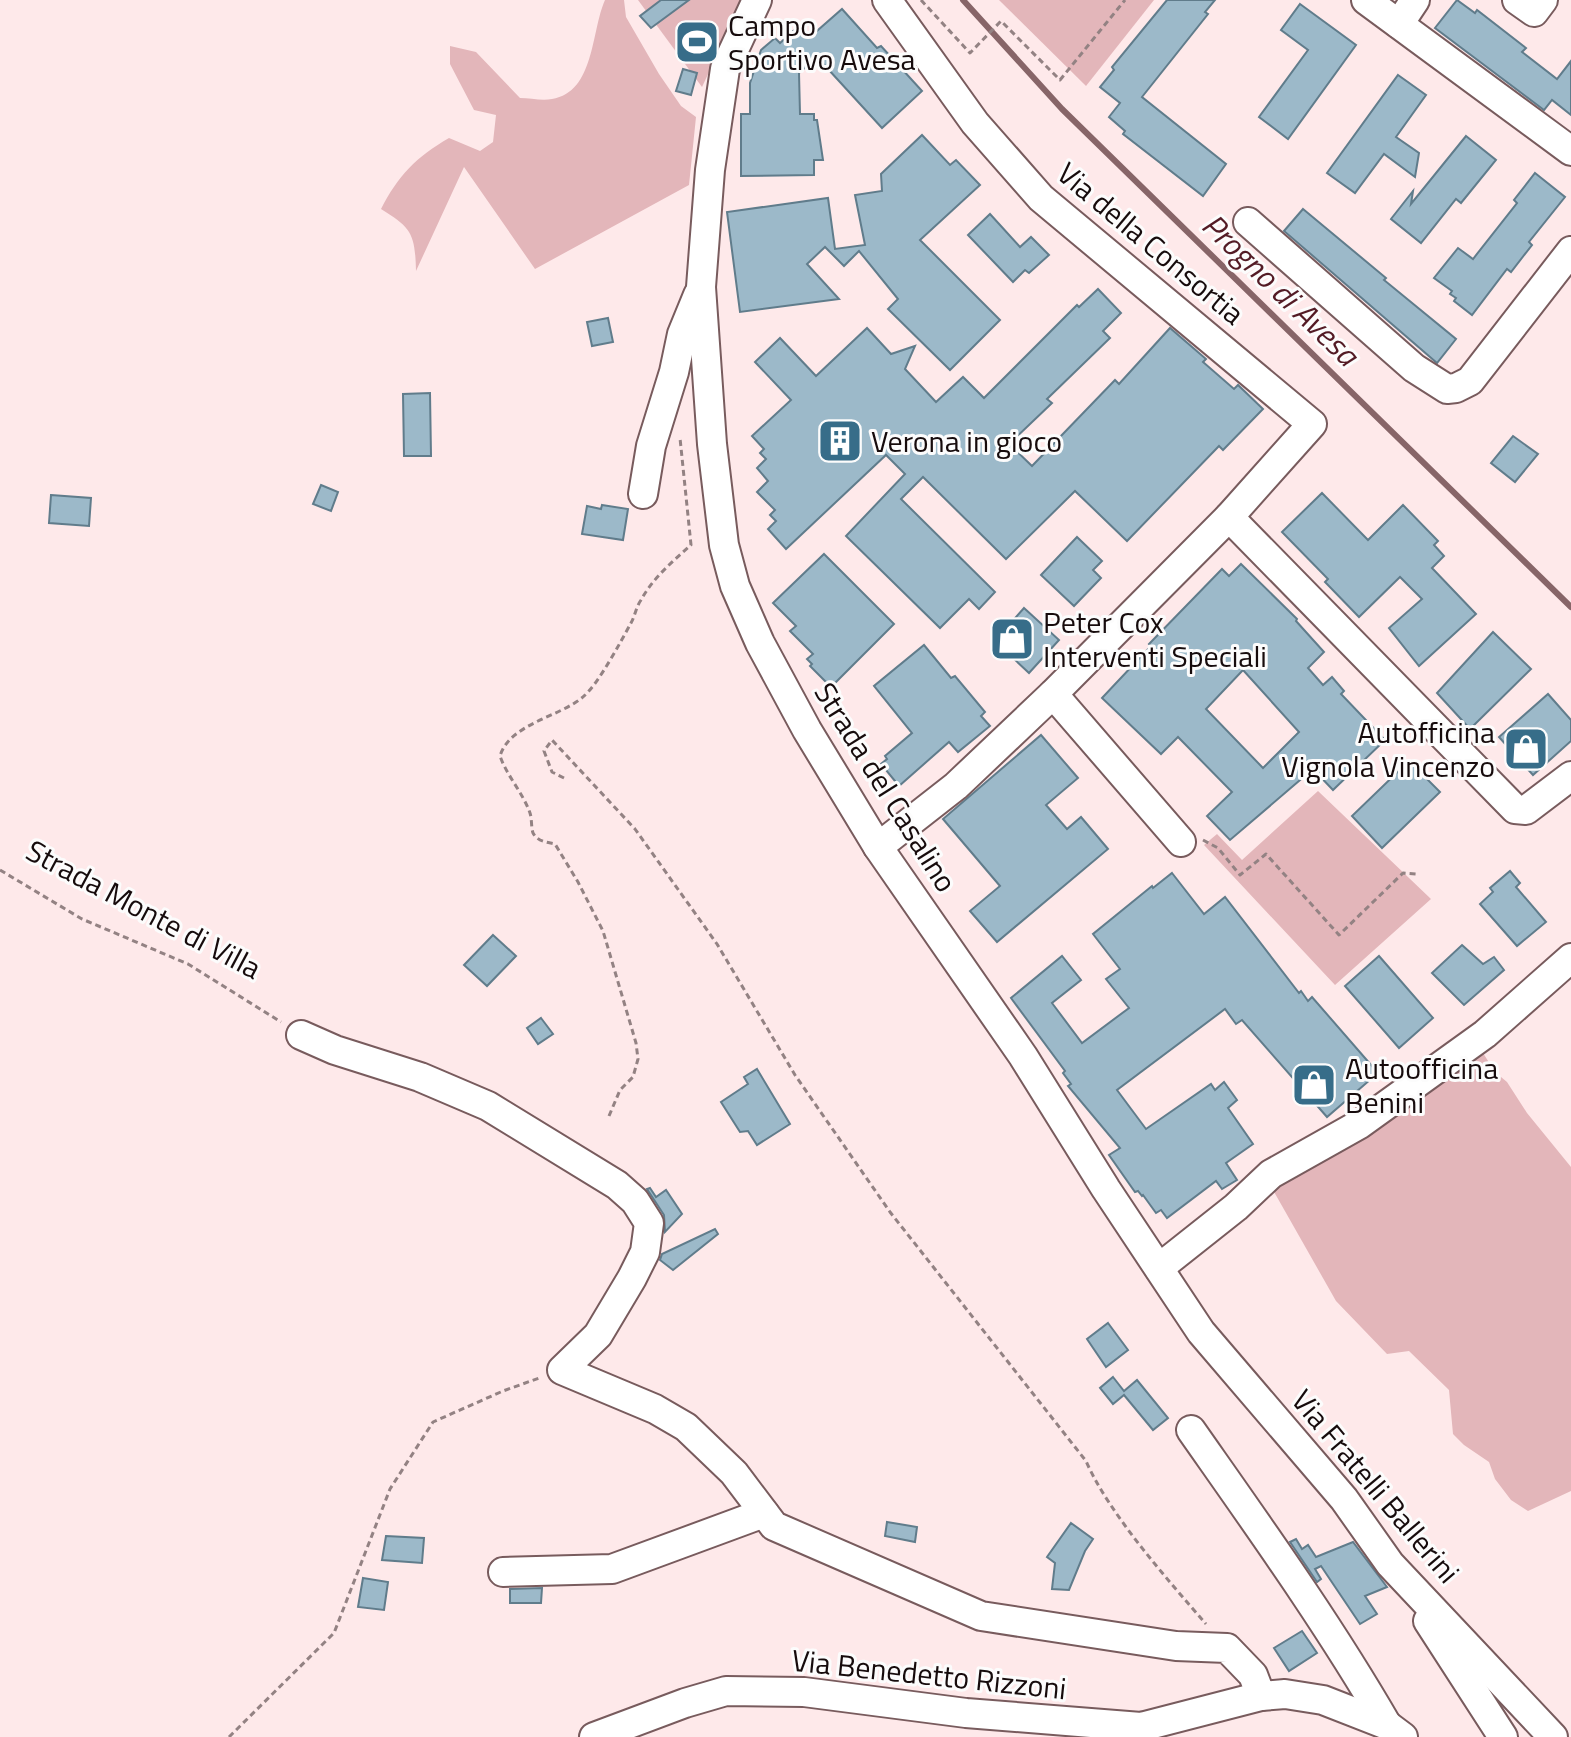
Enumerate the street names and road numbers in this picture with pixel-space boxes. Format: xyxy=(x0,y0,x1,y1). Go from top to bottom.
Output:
street label: Via della Consortia xyxy=(1047,151,1255,335)
street label: Strada del Casalino xyxy=(803,673,969,901)
street label: Strada Monte di Villa xyxy=(18,828,270,990)
street label: Via Fratelli Ballerini xyxy=(1281,1379,1471,1593)
street label: Via Benedetto Rizzoni xyxy=(789,1637,1069,1711)

